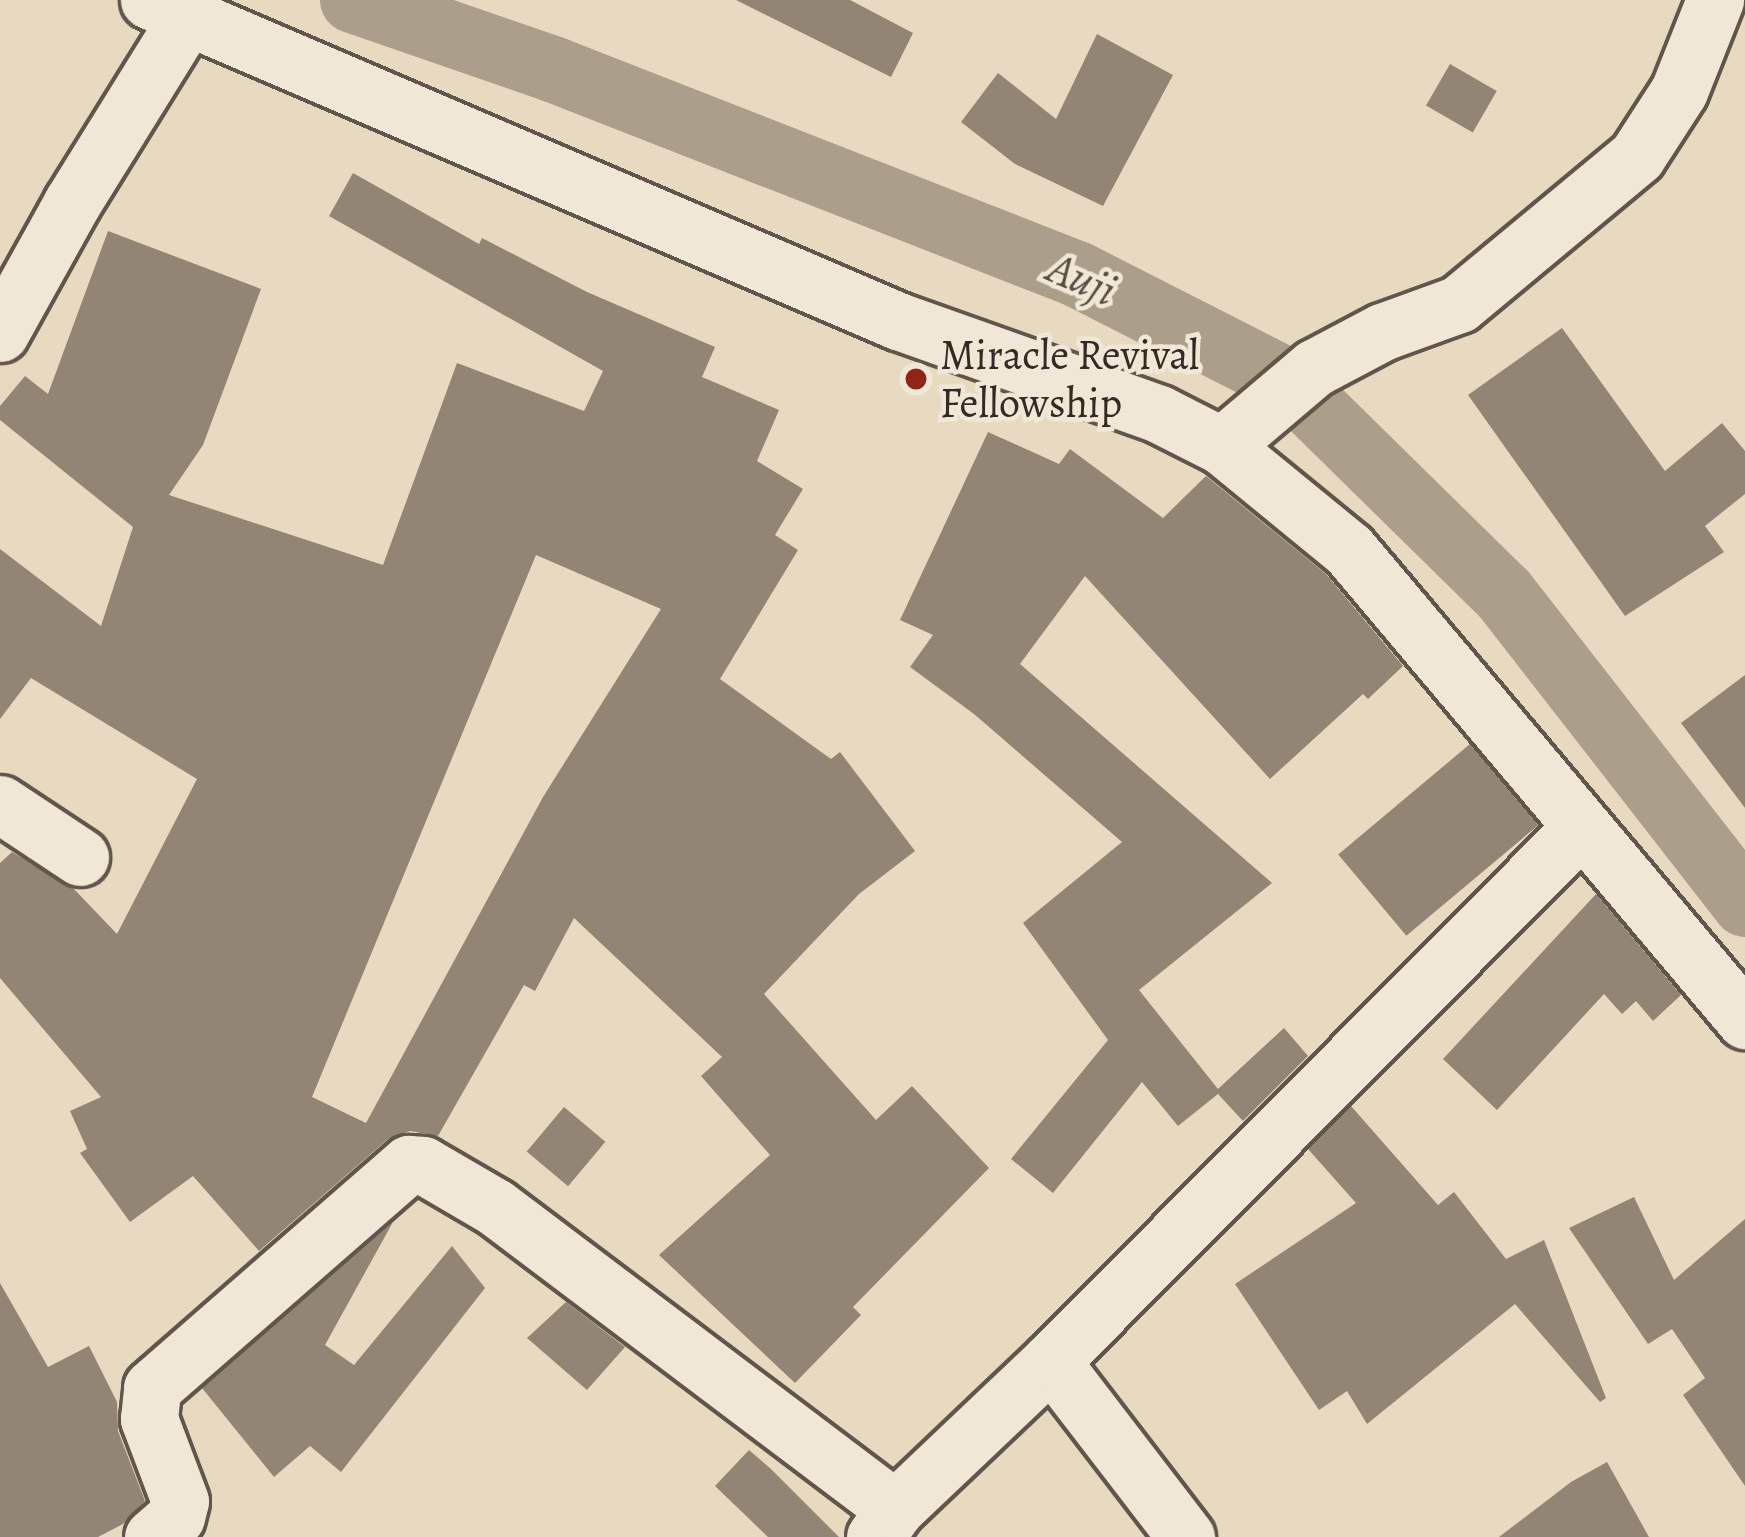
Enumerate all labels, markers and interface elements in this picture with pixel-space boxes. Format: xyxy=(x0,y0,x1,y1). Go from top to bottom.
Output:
water label: Auji xyxy=(1040,240,1124,318)
place label: Miracle Revival Fellowship xyxy=(940,330,1199,428)
marker: Miracle Revival Fellowship xyxy=(903,366,929,392)

